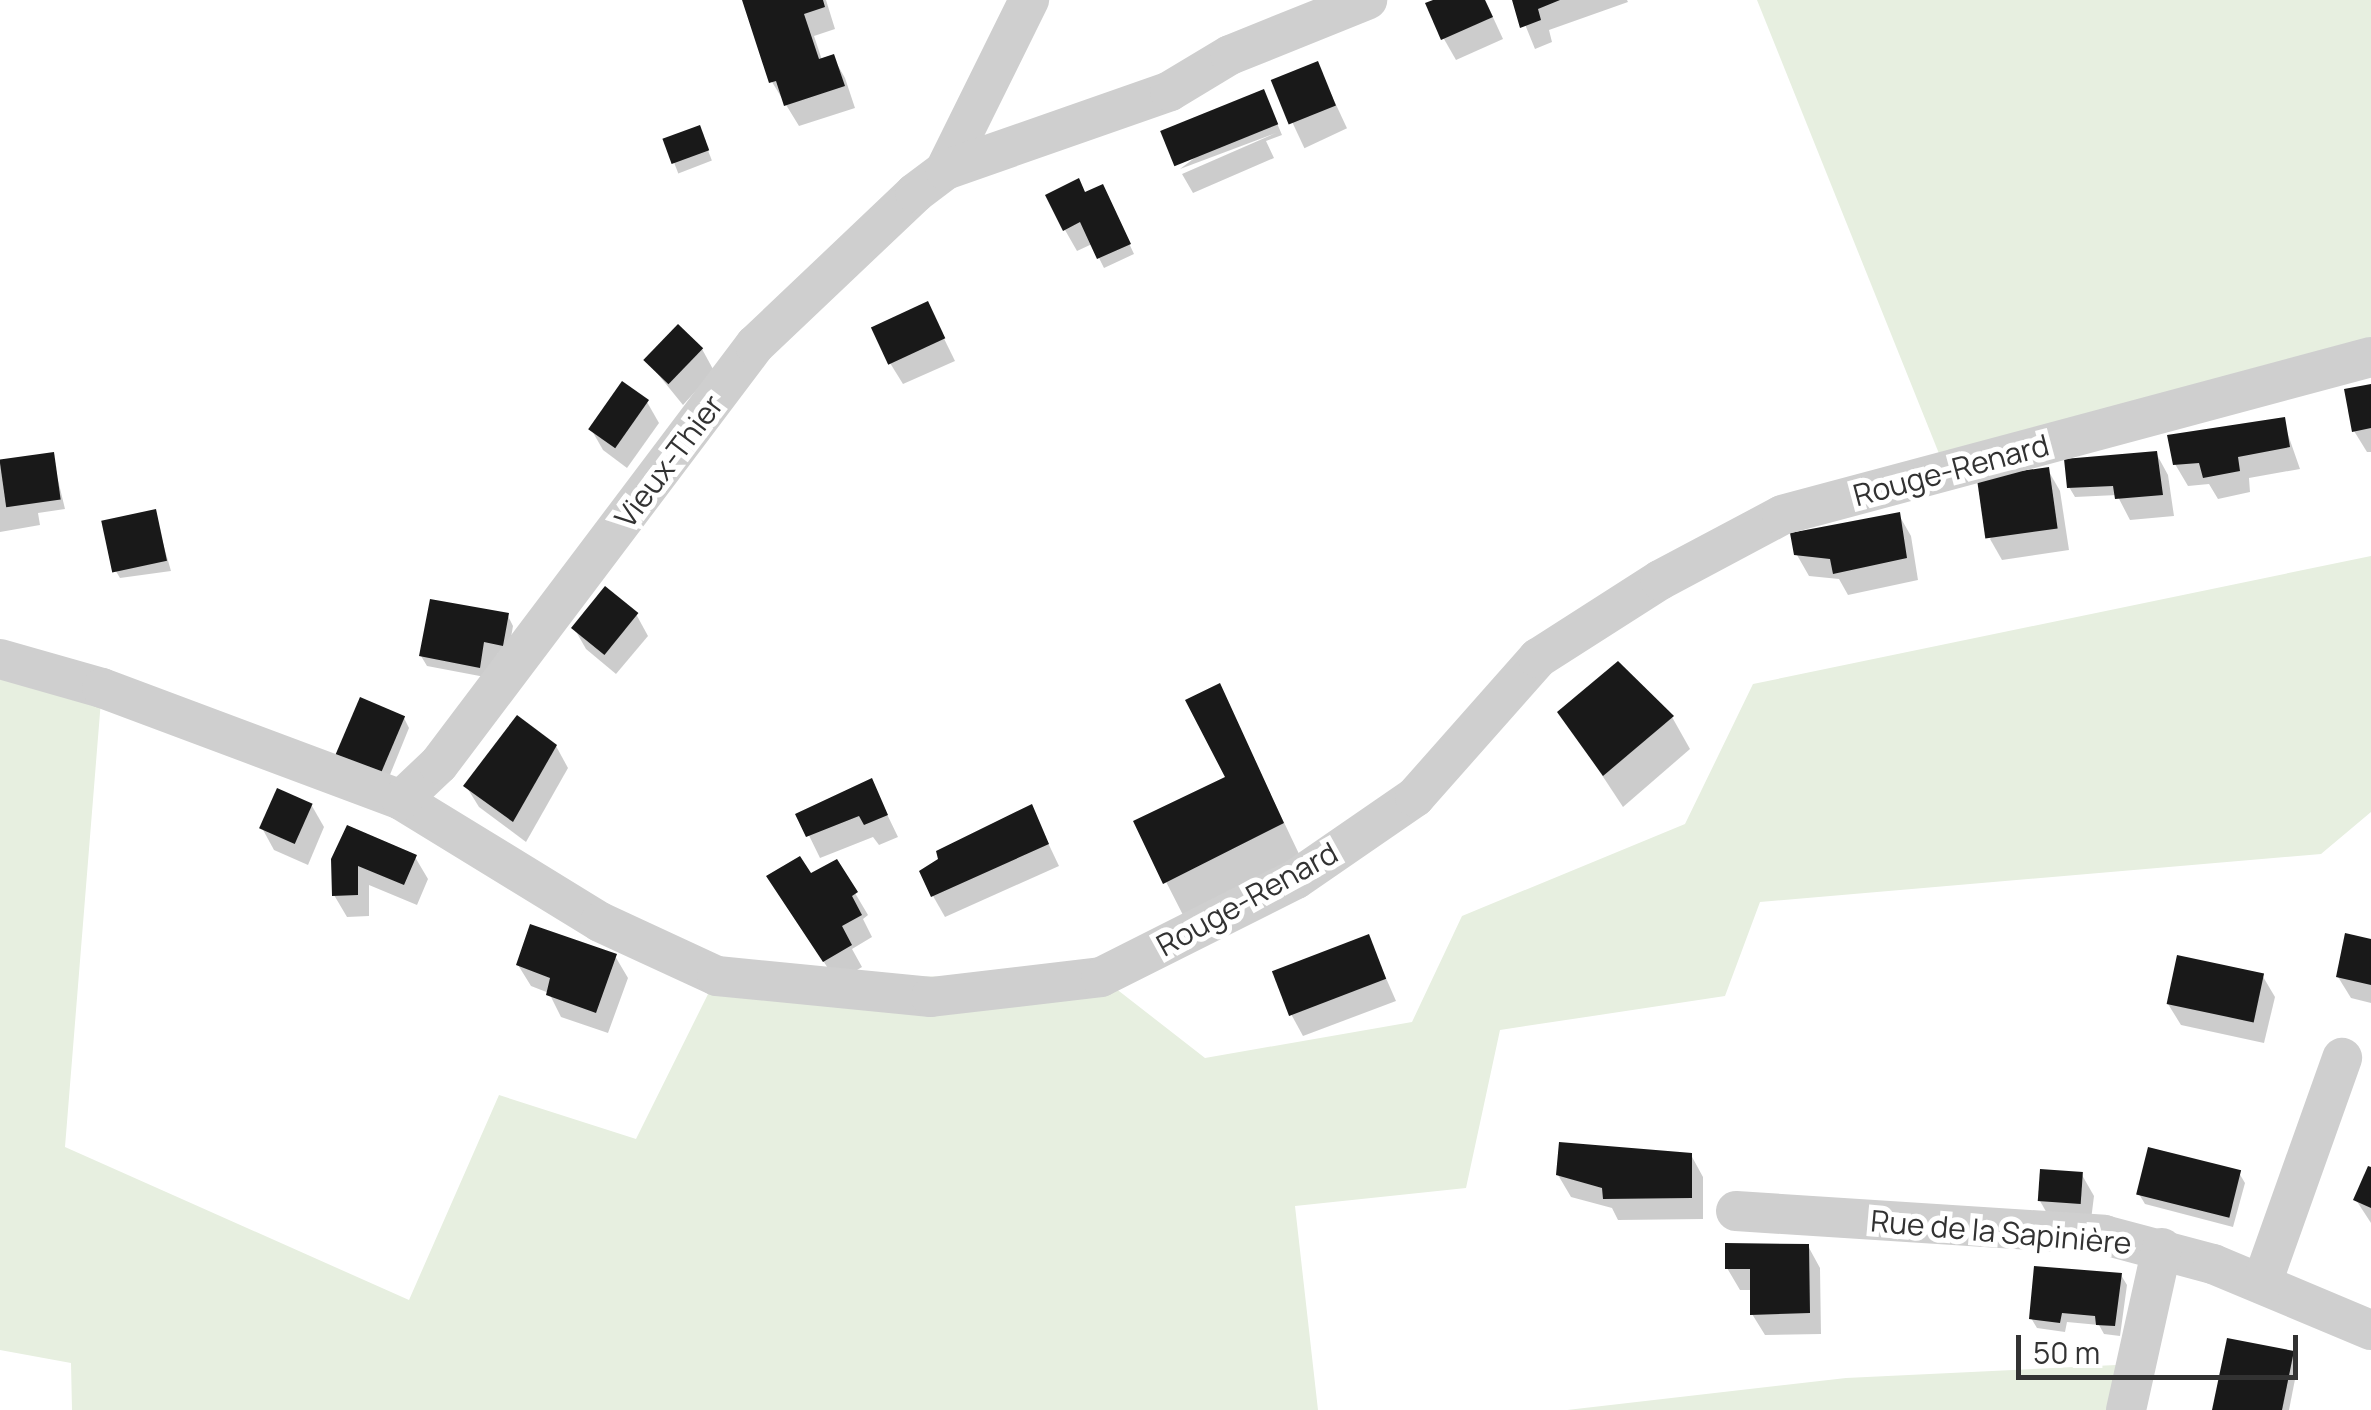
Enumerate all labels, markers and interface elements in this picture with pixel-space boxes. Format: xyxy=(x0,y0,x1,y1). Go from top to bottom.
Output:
street label: Vieux-Thier xyxy=(607,387,731,535)
street label: Rouge-Renard xyxy=(1849,427,2053,513)
street label: Rouge-Renard xyxy=(1150,834,1344,964)
street label: Rue de la Sapinière xyxy=(1869,1203,2133,1261)
scale bar xyxy=(2021,1315,2304,1377)
text: 50 m xyxy=(2033,1332,2100,1373)

